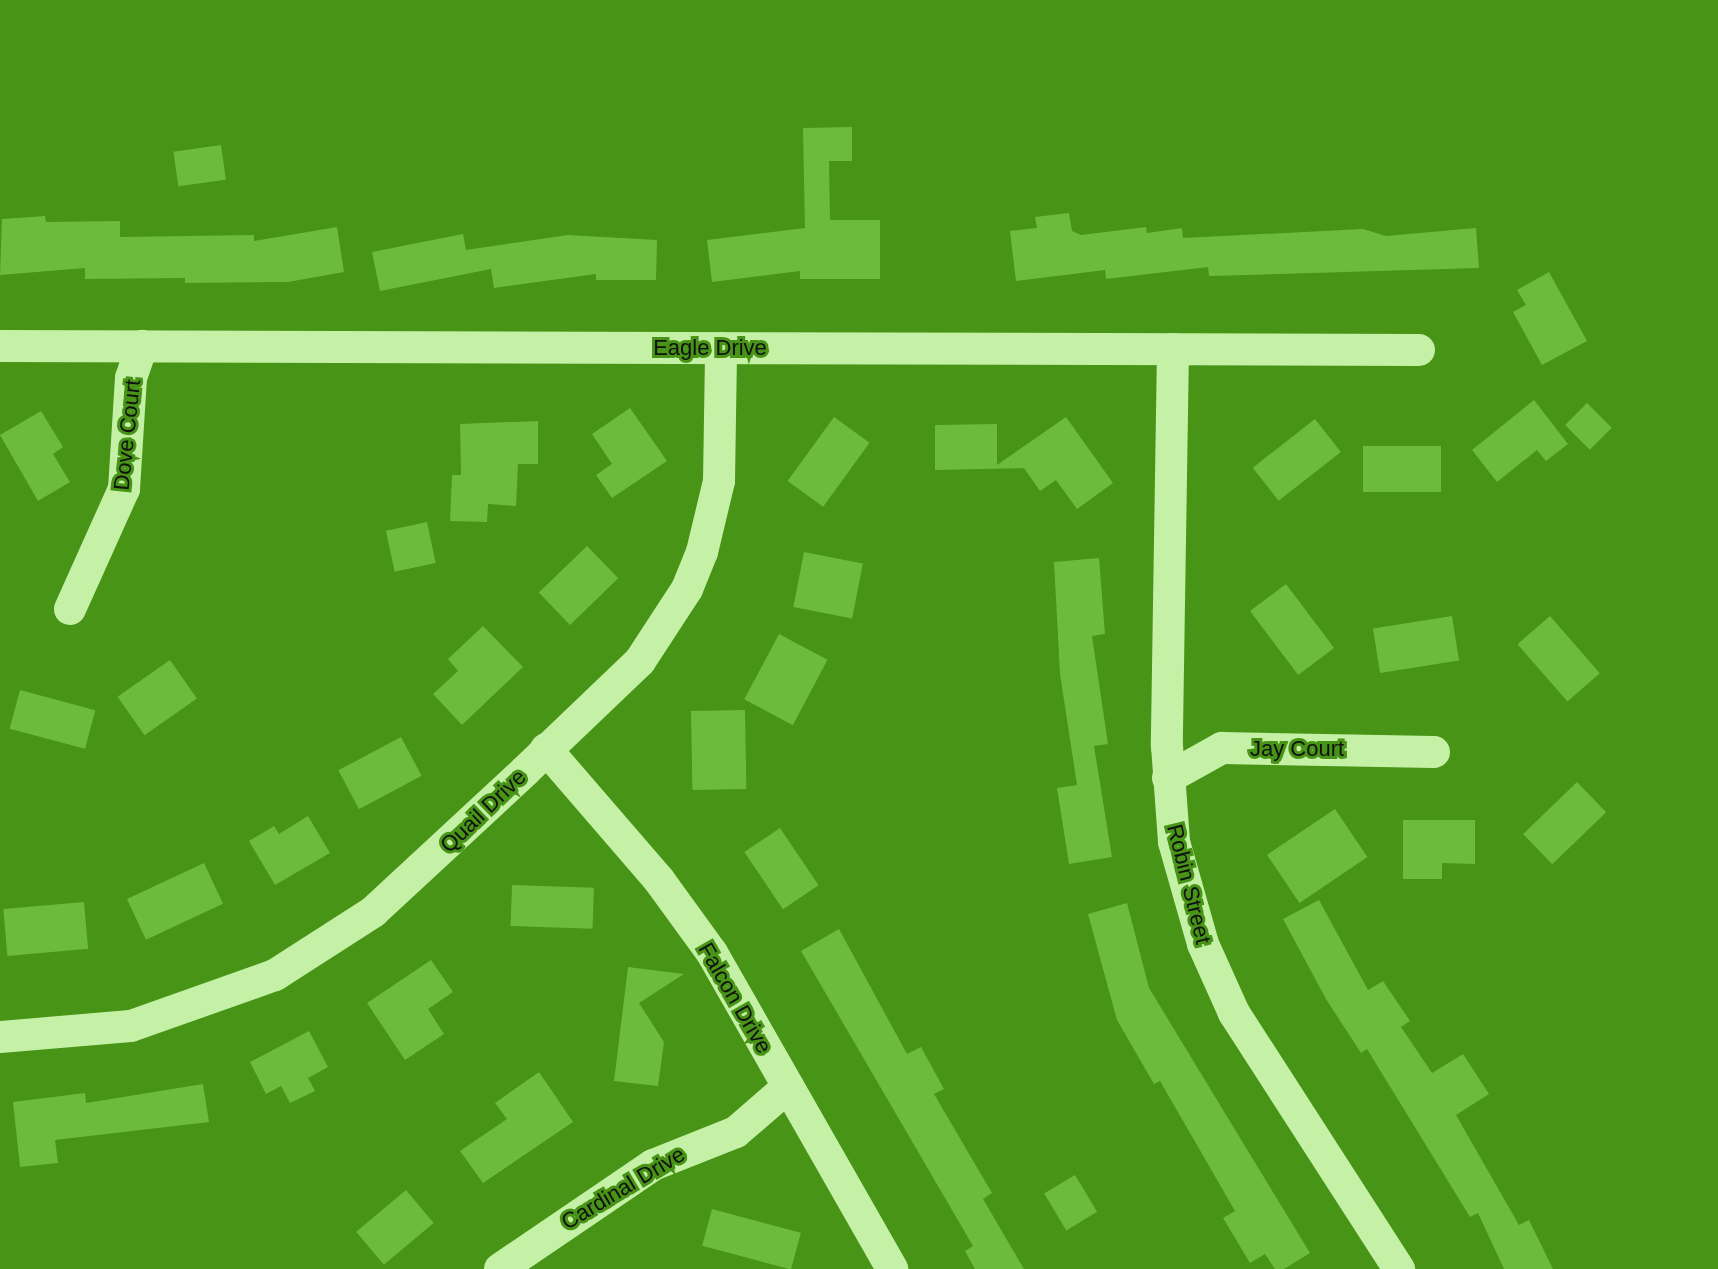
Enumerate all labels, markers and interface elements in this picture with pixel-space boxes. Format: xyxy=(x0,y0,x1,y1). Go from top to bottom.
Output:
street label: Eagle Drive xyxy=(653,335,767,361)
street label: Dove Court xyxy=(108,378,146,492)
street label: Jay Court xyxy=(1250,736,1344,762)
street label: Quail Drive xyxy=(435,764,531,858)
street label: Robin Street xyxy=(1161,821,1217,947)
street label: Falcon Drive xyxy=(693,938,777,1058)
street label: Cardinal Drive xyxy=(556,1141,690,1235)

